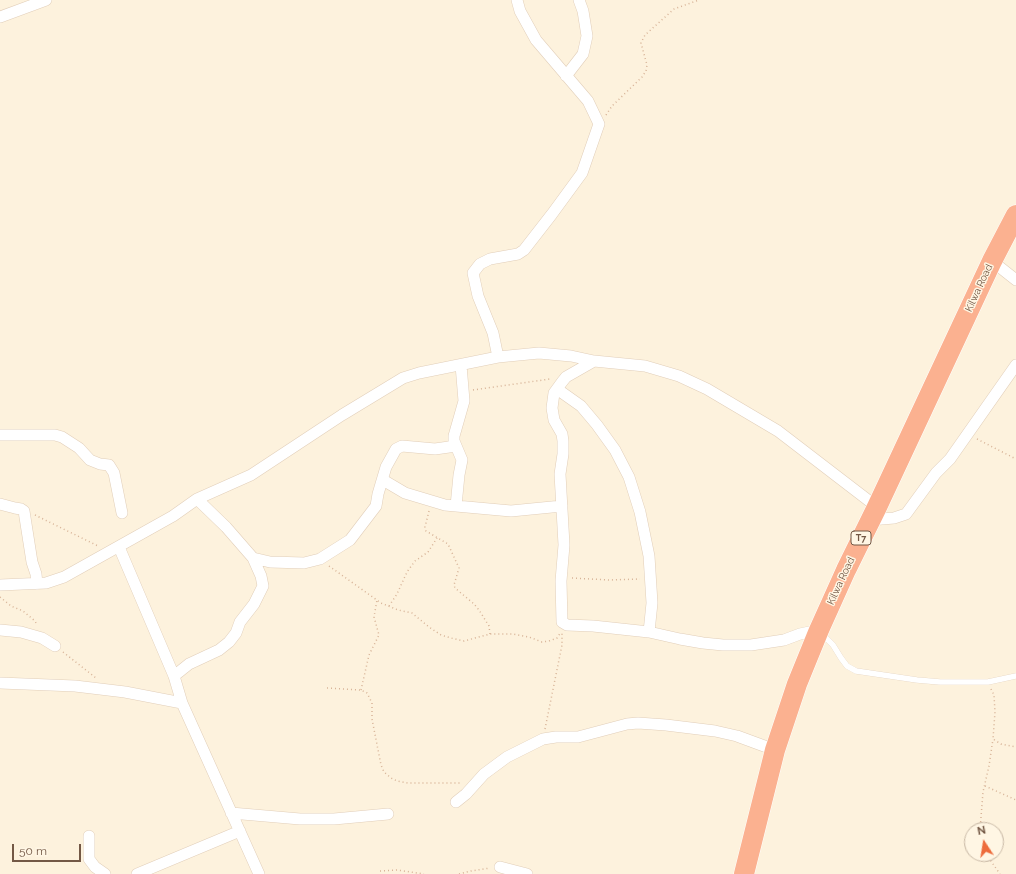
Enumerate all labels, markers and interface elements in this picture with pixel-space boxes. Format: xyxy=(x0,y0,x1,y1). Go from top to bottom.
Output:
street label: Kilwa Road xyxy=(963,262,995,314)
road number: T7 xyxy=(851,531,871,545)
street label: Kilwa Road xyxy=(825,555,857,607)
north arrow xyxy=(964,822,1004,862)
text: N xyxy=(976,824,987,838)
scale bar xyxy=(14,836,83,862)
text: 50 m xyxy=(19,844,47,858)

